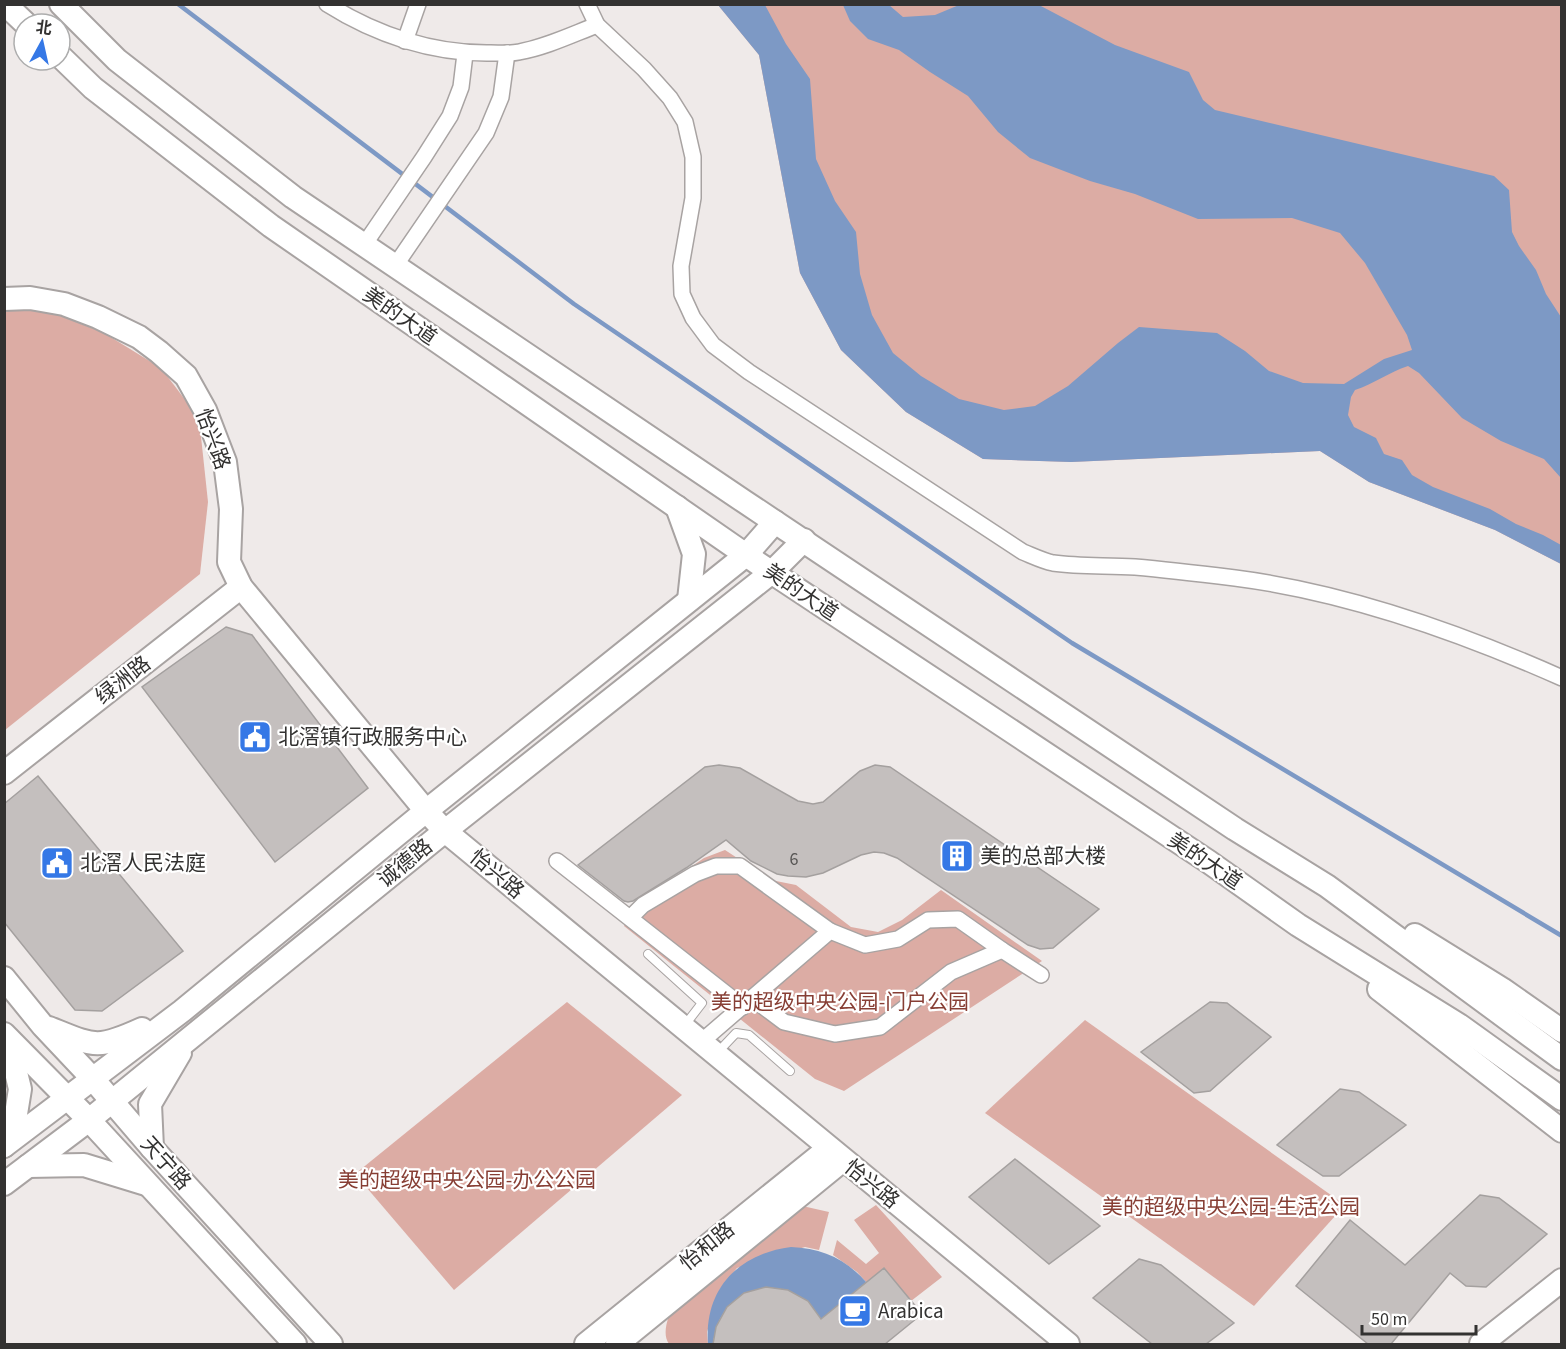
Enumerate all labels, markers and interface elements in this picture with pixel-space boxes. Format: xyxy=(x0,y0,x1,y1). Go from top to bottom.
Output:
north arrow xyxy=(12,12,72,72)
text: 北 xyxy=(34,16,53,40)
street label: 美的大道 xyxy=(357,280,443,352)
street label: 怡兴路 xyxy=(188,404,238,474)
street label: 美的大道 xyxy=(758,556,844,628)
street label: 绿洲路 xyxy=(89,649,157,711)
public building icon: 北滘镇行政服务中心 xyxy=(237,719,273,755)
place label: 北滘镇行政服务中心 xyxy=(278,722,467,752)
street label: 美的大道 xyxy=(1162,825,1248,897)
street label: 诚德路 xyxy=(371,832,439,894)
building icon: 美的总部大楼 xyxy=(939,838,975,874)
place label: 美的总部大楼 xyxy=(980,841,1106,871)
street label: 怡兴路 xyxy=(463,842,531,906)
public building icon: 北滘人民法庭 xyxy=(39,845,75,881)
house number: 6 xyxy=(790,847,799,872)
place label: 北滘人民法庭 xyxy=(80,848,206,878)
park label: 美的超级中央公园-门户公园 xyxy=(711,987,969,1017)
street label: 天宁路 xyxy=(134,1130,198,1196)
street label: 怡兴路 xyxy=(838,1153,906,1215)
park label: 美的超级中央公园-办公公园 xyxy=(338,1165,596,1195)
park label: 美的超级中央公园-生活公园 xyxy=(1102,1192,1360,1222)
street label: 怡和路 xyxy=(673,1215,741,1277)
cafe icon: Arabica xyxy=(837,1293,873,1329)
place label: Arabica xyxy=(878,1296,944,1326)
scale bar xyxy=(1362,1298,1476,1336)
text: 50 m xyxy=(1371,1307,1407,1332)

